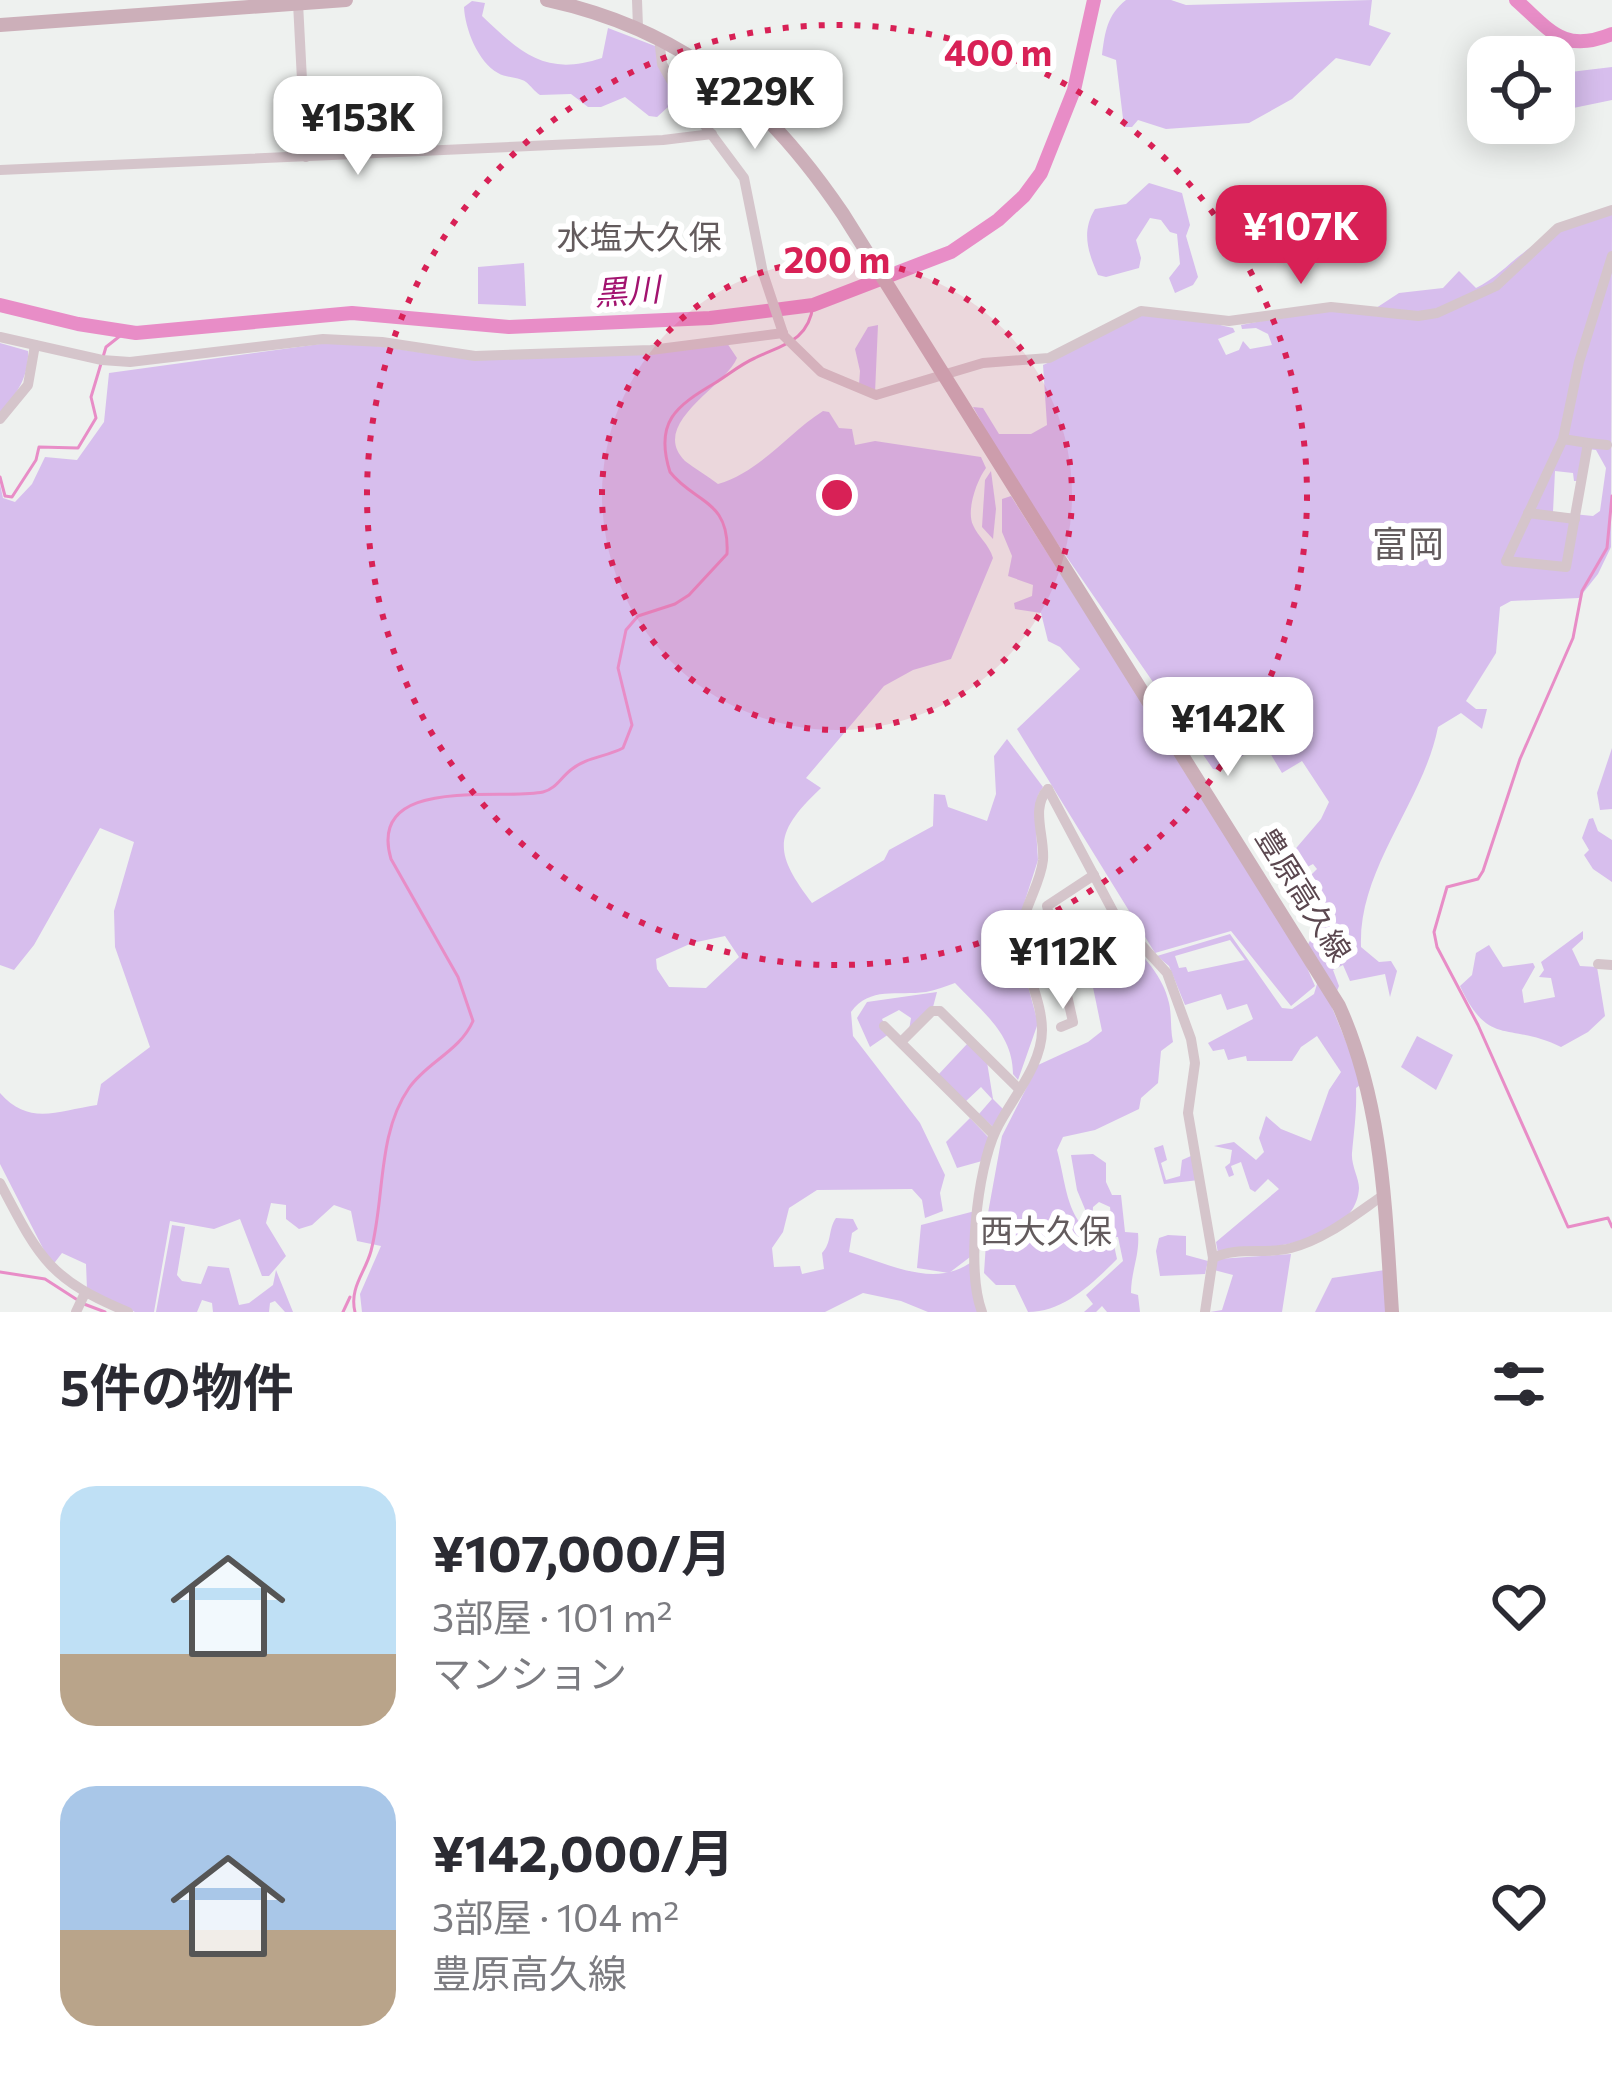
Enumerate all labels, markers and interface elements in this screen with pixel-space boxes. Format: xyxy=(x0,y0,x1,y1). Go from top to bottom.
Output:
text: 400 m xyxy=(944,29,1052,73)
map controls xyxy=(1467,36,1575,144)
button: locate xyxy=(1467,36,1575,144)
pin: ¥229K xyxy=(671,50,839,152)
text: ¥229K xyxy=(695,65,815,113)
pin: ¥153K xyxy=(274,76,442,178)
text: ¥153K xyxy=(300,91,416,139)
pin: ¥107K xyxy=(1217,185,1385,287)
text: ¥107K xyxy=(1243,200,1359,248)
district label: 水塩大久保 xyxy=(557,215,722,256)
text: 200 m xyxy=(784,236,890,280)
water label: 黒川 xyxy=(593,267,664,312)
centre of rings xyxy=(816,474,858,516)
district label: 富岡 xyxy=(1372,520,1444,564)
pin: ¥142K xyxy=(1144,677,1312,779)
text: ¥142K xyxy=(1170,692,1286,740)
street label: 豊原高久線 xyxy=(1250,820,1361,967)
pin: ¥112K xyxy=(979,910,1147,1012)
text: ¥112K xyxy=(1008,925,1118,973)
district label: 西大久保 xyxy=(980,1209,1112,1250)
icon: filters xyxy=(1486,1351,1552,1417)
text: 5件の物件 xyxy=(60,1354,294,1417)
text: ¥107,000/月 xyxy=(432,1520,732,1583)
icon: home xyxy=(156,1534,300,1678)
icon: heart xyxy=(1486,1573,1552,1639)
text: 3部屋 · 101 m² xyxy=(432,1592,672,1640)
text: マンション xyxy=(432,1648,627,1696)
text: ¥142,000/月 xyxy=(432,1820,735,1883)
icon: home xyxy=(156,1834,300,1978)
icon: heart xyxy=(1486,1873,1552,1939)
text: 3部屋 · 104 m² xyxy=(432,1892,679,1940)
text: 豊原高久線 xyxy=(432,1948,627,1996)

